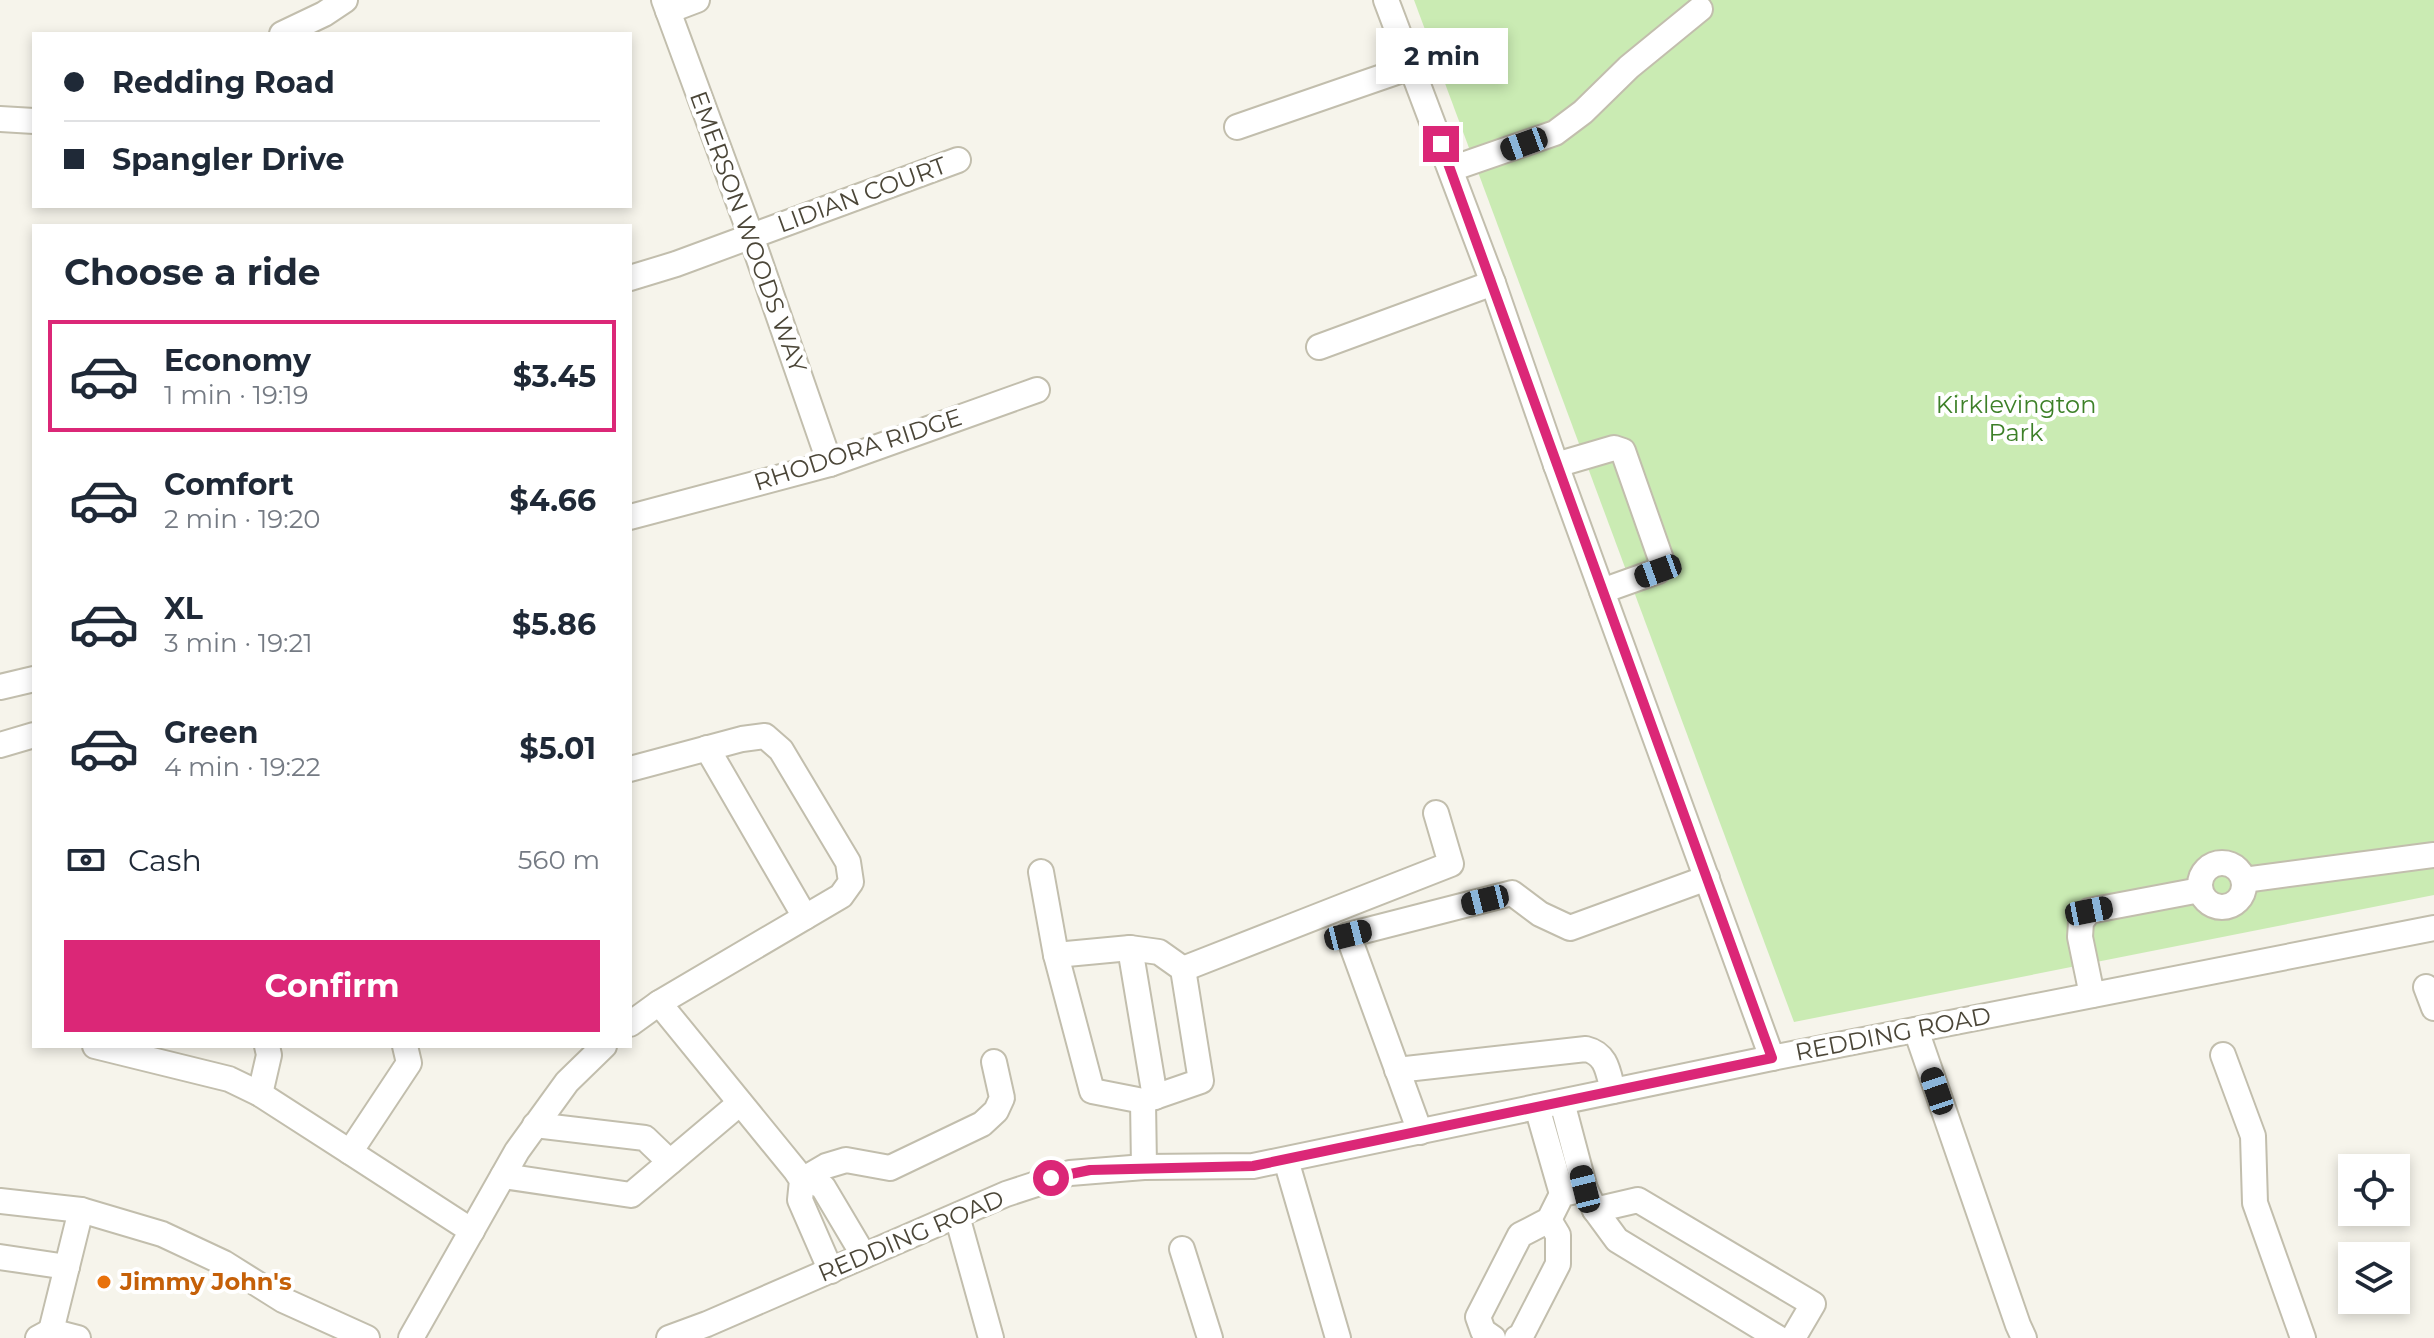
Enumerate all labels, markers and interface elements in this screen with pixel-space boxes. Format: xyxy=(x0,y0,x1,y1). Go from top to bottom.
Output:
callout: 2 min xyxy=(1375,28,1507,84)
text: 2 min xyxy=(1404,40,1480,72)
text: Redding Road xyxy=(112,64,335,101)
street label: EMERSON WOODS WAY xyxy=(684,87,813,377)
car xyxy=(1497,125,1551,163)
route end xyxy=(1423,126,1459,162)
text: Spangler Drive xyxy=(112,141,344,178)
street label: LIDIAN COURT xyxy=(773,150,950,239)
text: Choose a ride xyxy=(64,250,321,294)
icon: car xyxy=(68,340,140,412)
text: Economy xyxy=(164,342,311,379)
text: $3.45 xyxy=(513,358,596,395)
text: 1 min · 19:19 xyxy=(164,379,308,411)
park label: Kirklevington Park xyxy=(1936,390,2096,447)
street label: RHODORA RIDGE xyxy=(750,402,965,497)
icon: car xyxy=(68,464,140,536)
text: Comfort xyxy=(164,466,294,503)
text: $4.66 xyxy=(510,482,596,519)
text: 2 min · 19:20 xyxy=(164,503,321,535)
car xyxy=(1631,552,1685,590)
icon: car xyxy=(68,588,140,660)
text: XL xyxy=(164,590,203,627)
text: $5.86 xyxy=(512,606,596,643)
text: 3 min · 19:21 xyxy=(164,627,313,659)
icon: car xyxy=(68,712,140,784)
text: Green xyxy=(164,714,258,751)
text: $5.01 xyxy=(520,730,596,767)
text: 4 min · 19:22 xyxy=(164,751,321,783)
icon: cash xyxy=(64,838,108,882)
text: Cash xyxy=(128,842,202,879)
text: 560 m xyxy=(518,844,600,876)
car xyxy=(1459,883,1511,917)
car xyxy=(2063,895,2115,927)
car xyxy=(1322,918,1374,952)
button: Confirm xyxy=(64,940,600,1032)
street label: REDDING ROAD xyxy=(1792,1000,1993,1067)
car xyxy=(1918,1064,1956,1118)
map controls xyxy=(2338,1154,2410,1314)
button: locate xyxy=(2338,1154,2410,1226)
route start xyxy=(1033,1160,1069,1196)
car xyxy=(1568,1163,1602,1215)
street label: REDDING ROAD xyxy=(814,1183,1008,1288)
button: layers xyxy=(2338,1242,2410,1314)
place label: Jimmy John's xyxy=(119,1267,292,1296)
marker: Jimmy John's xyxy=(95,1273,113,1291)

